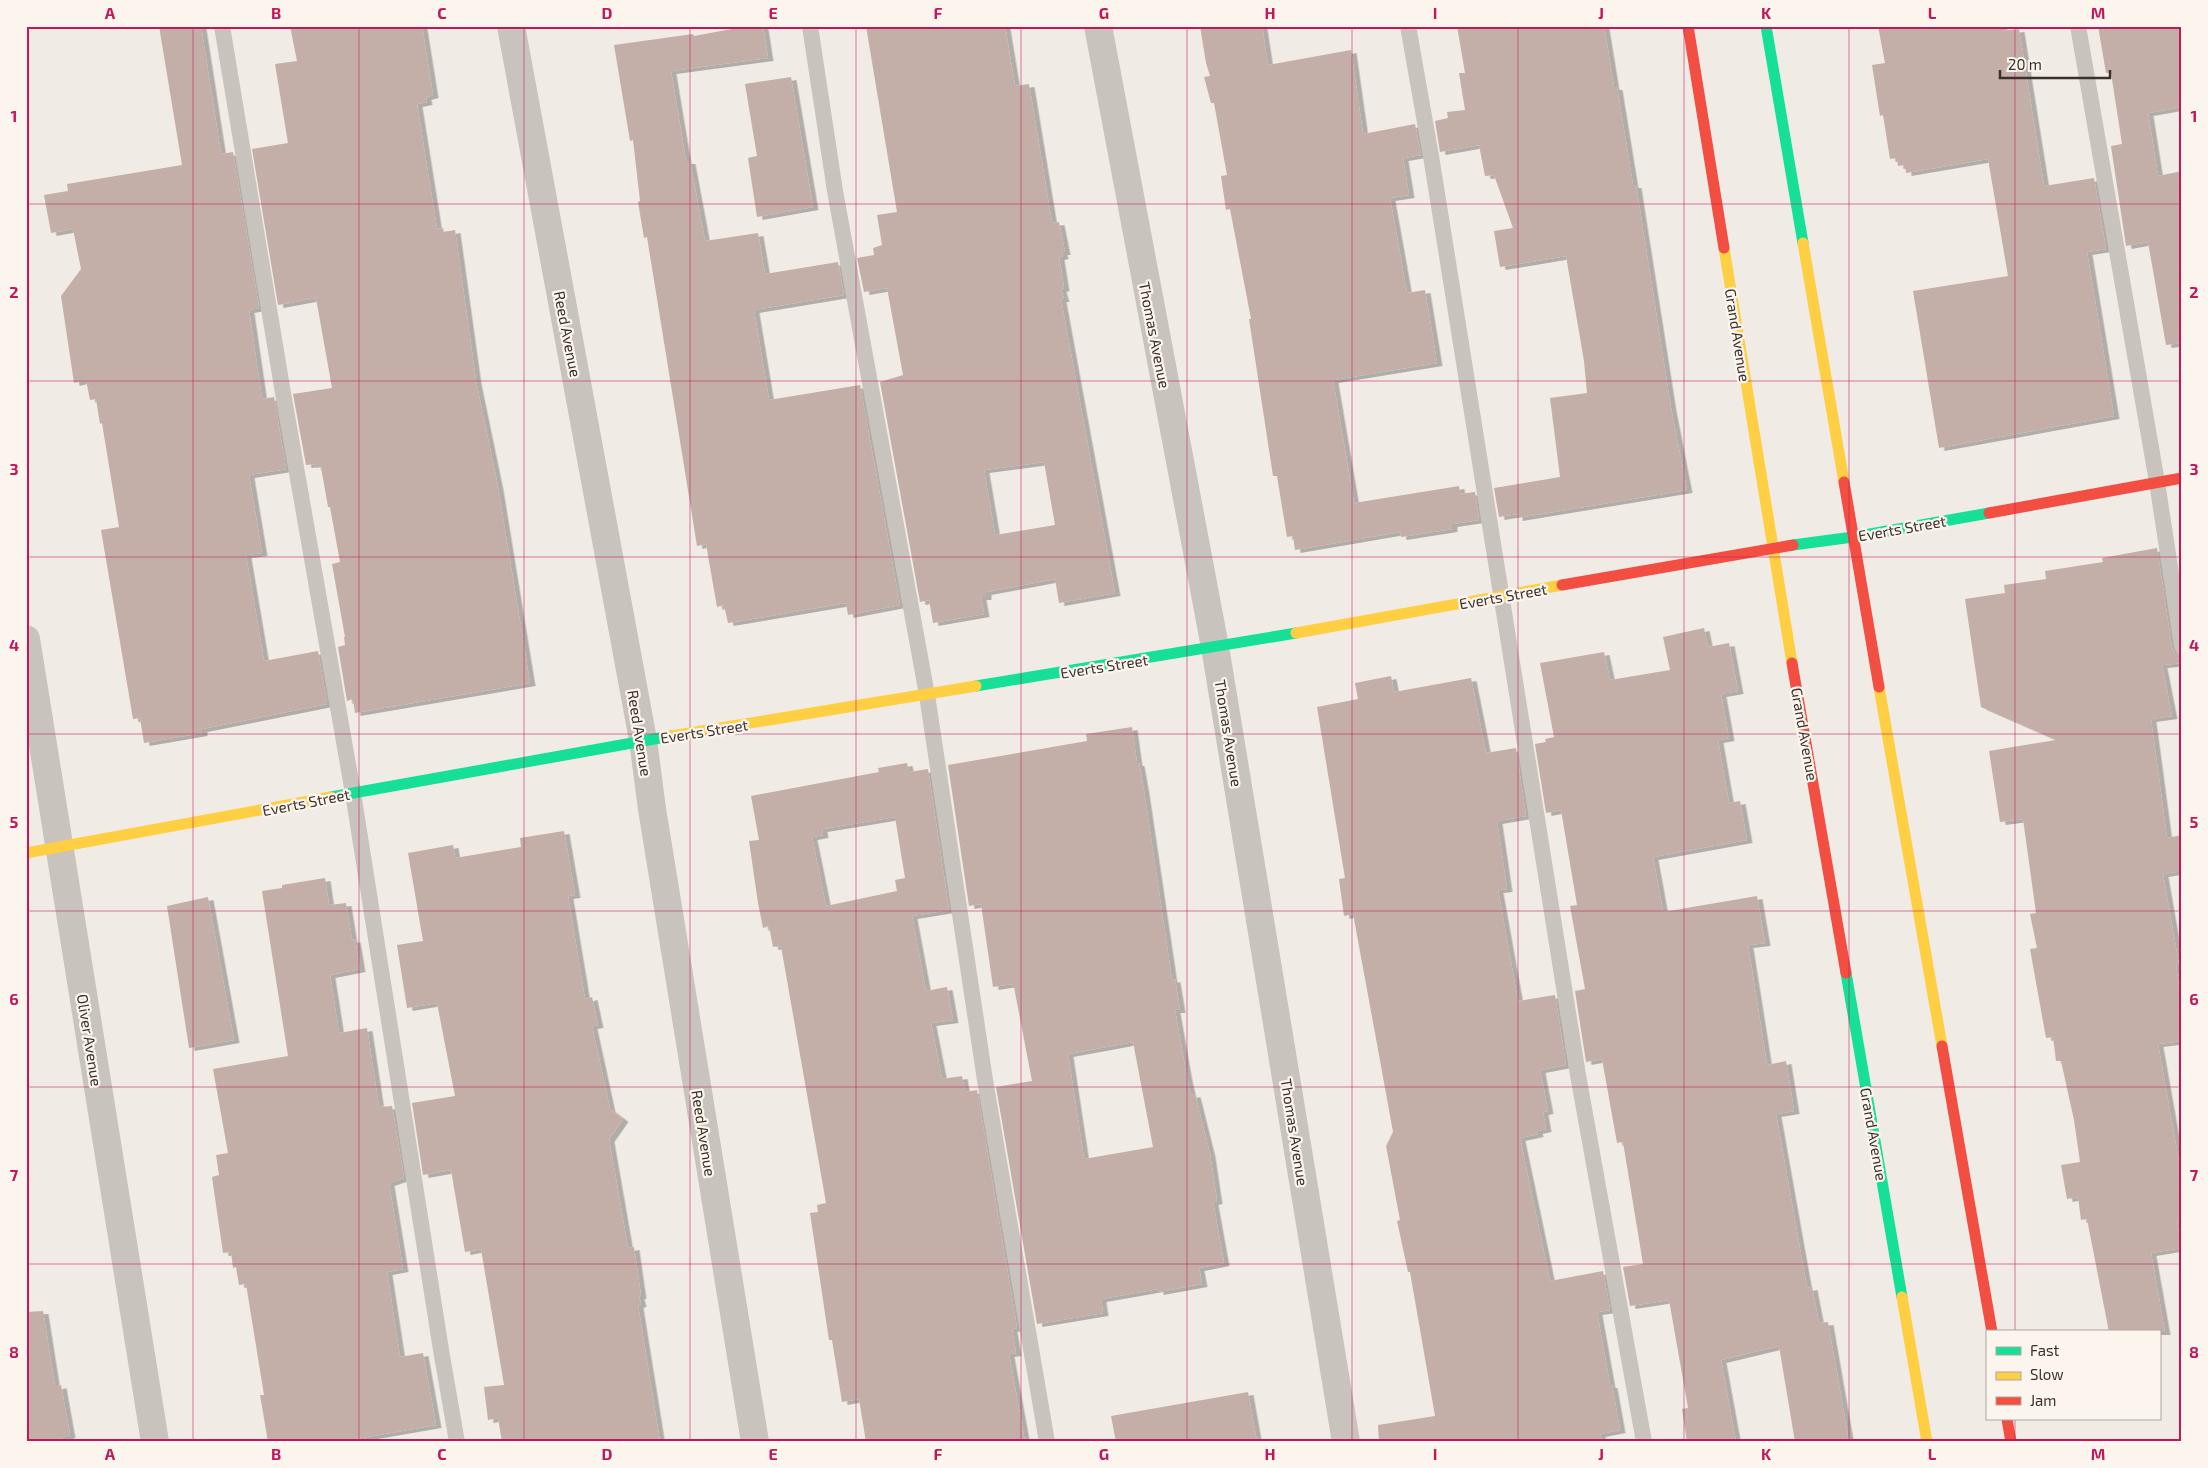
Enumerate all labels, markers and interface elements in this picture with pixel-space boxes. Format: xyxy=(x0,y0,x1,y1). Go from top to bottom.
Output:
text: A xyxy=(105,3,116,22)
text: B xyxy=(271,3,281,22)
text: C xyxy=(437,3,447,22)
text: D xyxy=(602,3,613,22)
text: E xyxy=(768,3,778,22)
text: F xyxy=(934,3,943,22)
text: G xyxy=(1099,3,1109,22)
text: H xyxy=(1264,3,1276,22)
text: I xyxy=(1433,3,1437,22)
text: J xyxy=(1598,3,1604,22)
text: K xyxy=(1761,3,1772,22)
text: L xyxy=(1928,3,1937,22)
text: M xyxy=(2091,3,2105,22)
scale bar xyxy=(2000,48,2110,80)
text: 20 m xyxy=(2008,55,2042,73)
text: 1 xyxy=(11,106,17,125)
text: 1 xyxy=(2191,106,2197,125)
street label: Thomas Avenue xyxy=(1136,280,1174,390)
text: 2 xyxy=(9,282,19,301)
text: 2 xyxy=(2189,282,2199,301)
street label: Grand Avenue xyxy=(1722,287,1754,383)
street label: Reed Avenue xyxy=(551,290,585,378)
text: 3 xyxy=(9,459,19,478)
text: 3 xyxy=(2189,459,2199,478)
street label: Everts Street xyxy=(1857,511,1948,545)
street label: Everts Street xyxy=(1458,579,1549,613)
text: 4 xyxy=(9,635,19,654)
text: 4 xyxy=(2189,635,2199,654)
street label: Everts Street xyxy=(1059,650,1149,682)
street label: Thomas Avenue xyxy=(1212,678,1246,788)
street label: Grand Avenue xyxy=(1788,686,1822,782)
street label: Reed Avenue xyxy=(624,689,656,777)
street label: Everts Street xyxy=(659,715,749,747)
street label: Everts Street xyxy=(261,785,352,819)
text: 5 xyxy=(10,812,19,831)
text: 5 xyxy=(2190,812,2199,831)
text: 6 xyxy=(9,989,19,1008)
text: 6 xyxy=(2189,989,2199,1008)
street label: Oliver Avenue xyxy=(74,993,106,1087)
street label: Thomas Avenue xyxy=(1278,1077,1312,1187)
street label: Grand Avenue xyxy=(1857,1086,1891,1182)
street label: Reed Avenue xyxy=(688,1089,720,1177)
text: 7 xyxy=(10,1165,19,1184)
text: 7 xyxy=(2190,1165,2199,1184)
legend xyxy=(1986,1330,2160,1420)
text: Fast xyxy=(2030,1341,2060,1359)
text: 8 xyxy=(9,1342,19,1361)
text: 8 xyxy=(2189,1342,2199,1361)
text: Slow xyxy=(2030,1365,2064,1383)
text: Jam xyxy=(2030,1391,2056,1409)
text: A xyxy=(105,1444,116,1463)
text: B xyxy=(271,1444,281,1463)
text: C xyxy=(437,1444,447,1463)
text: D xyxy=(602,1444,613,1463)
text: E xyxy=(768,1444,778,1463)
text: F xyxy=(934,1444,943,1463)
text: G xyxy=(1099,1444,1109,1463)
text: H xyxy=(1264,1444,1276,1463)
text: I xyxy=(1433,1444,1437,1463)
text: J xyxy=(1598,1444,1604,1463)
text: K xyxy=(1761,1444,1772,1463)
text: L xyxy=(1928,1444,1937,1463)
text: M xyxy=(2091,1444,2105,1463)

